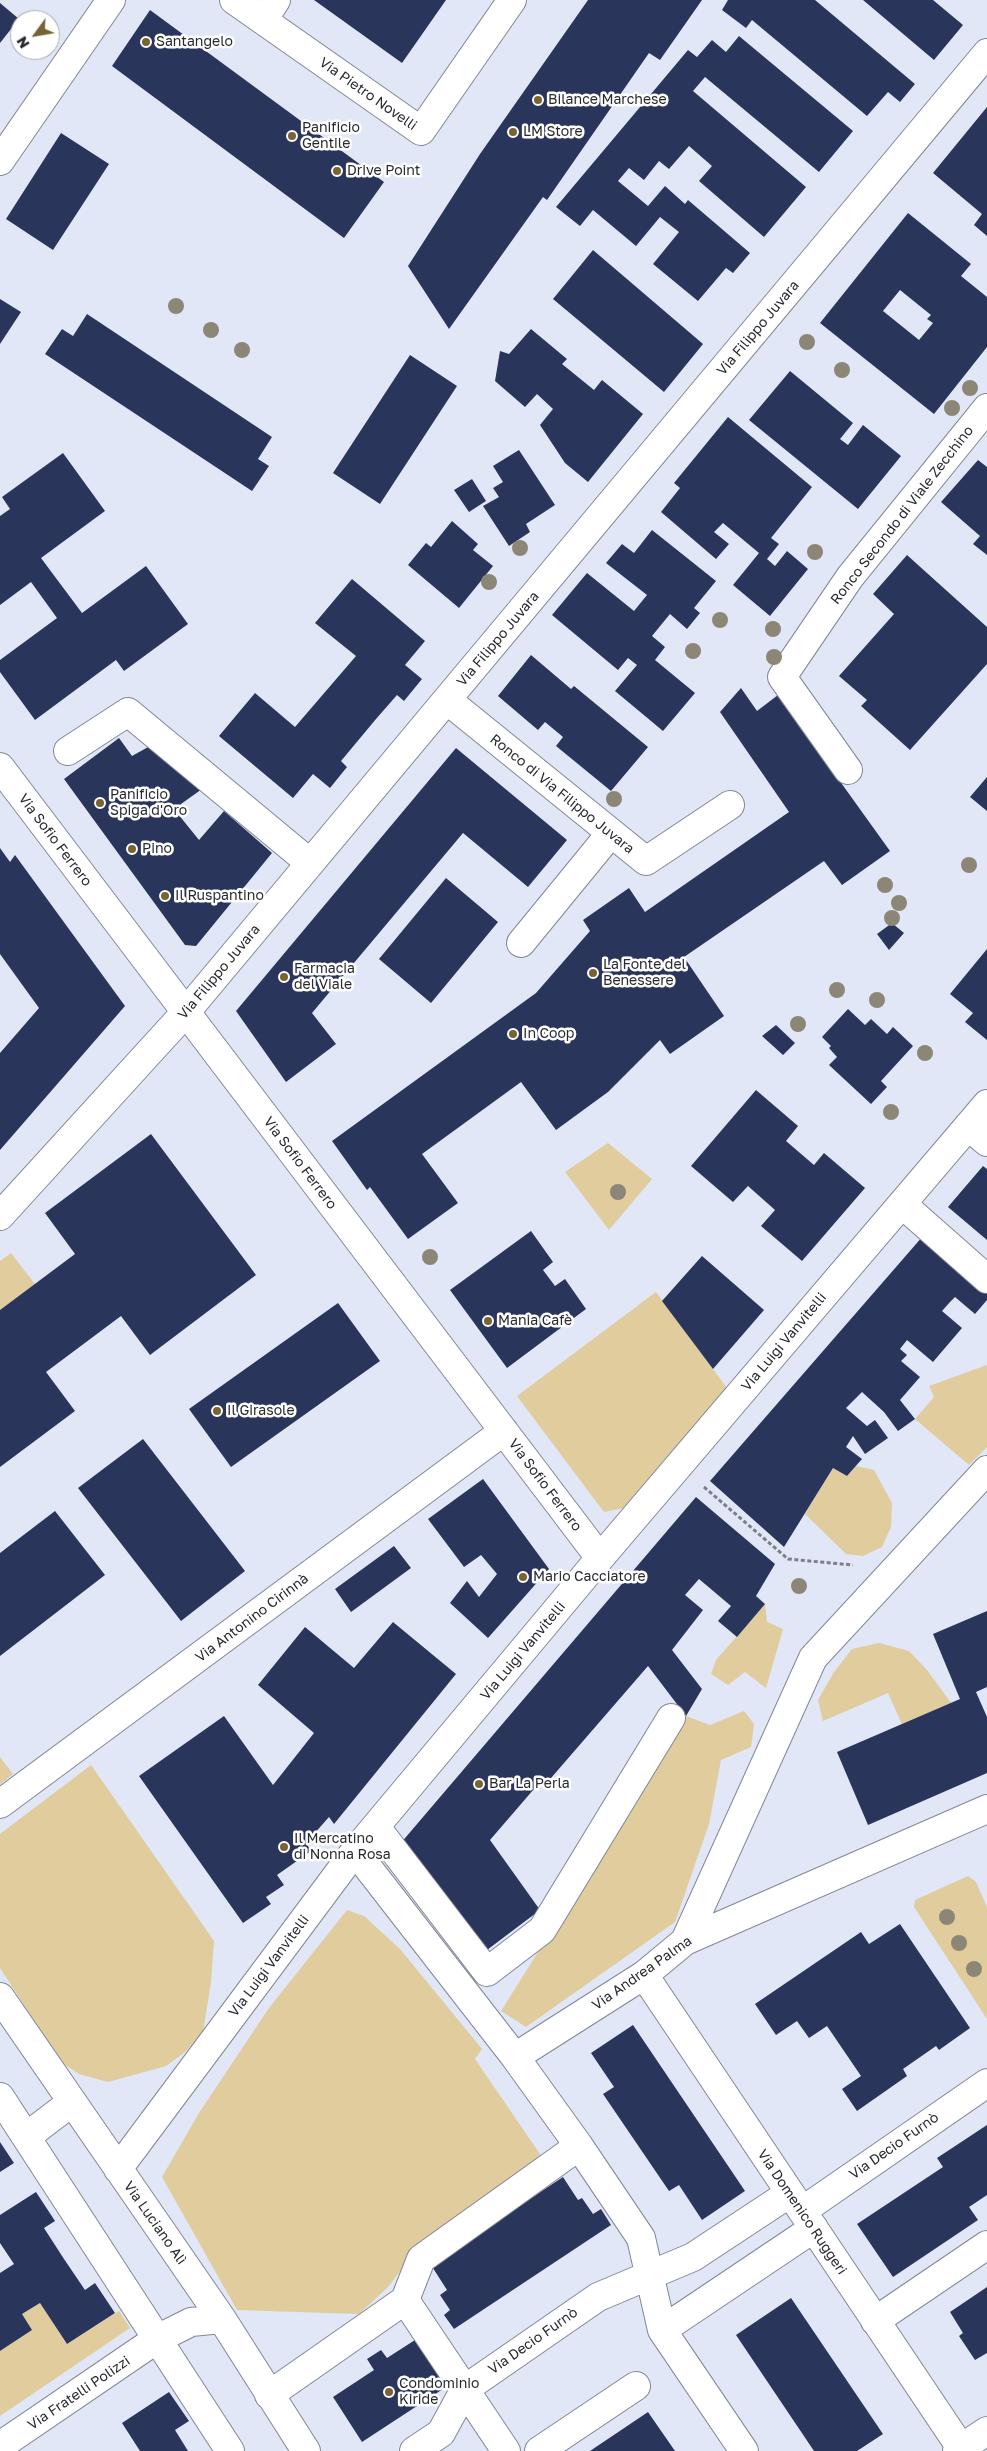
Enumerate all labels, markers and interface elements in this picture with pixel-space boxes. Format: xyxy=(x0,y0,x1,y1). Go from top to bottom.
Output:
north arrow xyxy=(10,10,60,60)
text: N xyxy=(13,34,33,52)
place label: Santangelo xyxy=(156,34,233,50)
marker: Santangelo xyxy=(140,36,152,48)
street label: Via Pietro Novelli xyxy=(316,54,420,134)
place label: Bilance Marchese xyxy=(548,92,667,108)
marker: Bilance Marchese xyxy=(532,94,544,106)
place label: Panificio Gentile xyxy=(302,120,360,152)
place label: LM Store xyxy=(523,124,583,140)
marker: LM Store xyxy=(507,126,519,138)
marker: Panificio Gentile xyxy=(286,130,298,142)
place label: Drive Point xyxy=(347,163,420,179)
marker: Drive Point xyxy=(331,165,343,177)
street label: Via Filippo Juvara xyxy=(713,277,803,379)
street label: Ronco Secondo di Viale Zecchino xyxy=(827,422,977,608)
street label: Via Filippo Juvara xyxy=(453,588,543,690)
street label: Ronco di Via Filippo Juvara xyxy=(487,731,637,857)
place label: Panificio Spiga d'Oro xyxy=(110,787,187,820)
street label: Via Sofio Ferrero xyxy=(15,790,95,890)
marker: Panificio Spiga d'Oro xyxy=(94,797,106,809)
place label: Pino xyxy=(142,841,172,857)
marker: Pino xyxy=(126,843,138,855)
place label: Il Ruspantino xyxy=(175,888,264,904)
marker: Il Ruspantino xyxy=(159,890,171,902)
street label: Via Filippo Juvara xyxy=(174,921,264,1023)
place label: La Fonte del Benessere xyxy=(603,957,686,990)
place label: Farmacia del Viale xyxy=(294,961,355,994)
marker: La Fonte del Benessere xyxy=(587,967,599,979)
marker: Farmacia del Viale xyxy=(278,971,290,983)
place label: In Coop xyxy=(523,1026,574,1042)
marker: In Coop xyxy=(507,1028,519,1040)
street label: Via Sofio Ferrero xyxy=(260,1113,340,1213)
street label: Via Luigi Vanvitelli xyxy=(738,1289,830,1395)
place label: Mania Cafè xyxy=(498,1313,572,1329)
marker: Mania Cafè xyxy=(482,1315,494,1327)
place label: Il Girasole xyxy=(227,1403,295,1419)
marker: Il Girasole xyxy=(211,1405,223,1417)
street label: Via Sofio Ferrero xyxy=(505,1435,585,1535)
place label: Mario Cacciatore xyxy=(533,1569,646,1585)
street label: Via Antonino Cirinnà xyxy=(192,1570,312,1666)
marker: Mario Cacciatore xyxy=(517,1571,529,1583)
street label: Via Luigi Vanvitelli xyxy=(477,1598,569,1704)
place label: Bar La Perla xyxy=(489,1776,570,1792)
marker: Bar La Perla xyxy=(473,1778,485,1790)
place label: Il Mercatino di Nonna Rosa xyxy=(294,1831,391,1864)
marker: Il Mercatino di Nonna Rosa xyxy=(278,1841,290,1853)
street label: Via Luigi Vanvitelli xyxy=(225,1912,313,2020)
street label: Via Andrea Palma xyxy=(589,1932,695,2014)
street label: Via Decio Furnò xyxy=(846,2109,942,2183)
street label: Via Domenico Ruggeri xyxy=(754,2146,850,2278)
street label: Via Luciano Alì xyxy=(120,2178,190,2268)
street label: Via Decio Furnò xyxy=(485,2304,581,2378)
street label: Via Fratelli Polizzi xyxy=(25,2353,133,2433)
place label: Condominio Kiride xyxy=(399,2376,479,2408)
marker: Condominio Kiride xyxy=(383,2386,395,2398)

